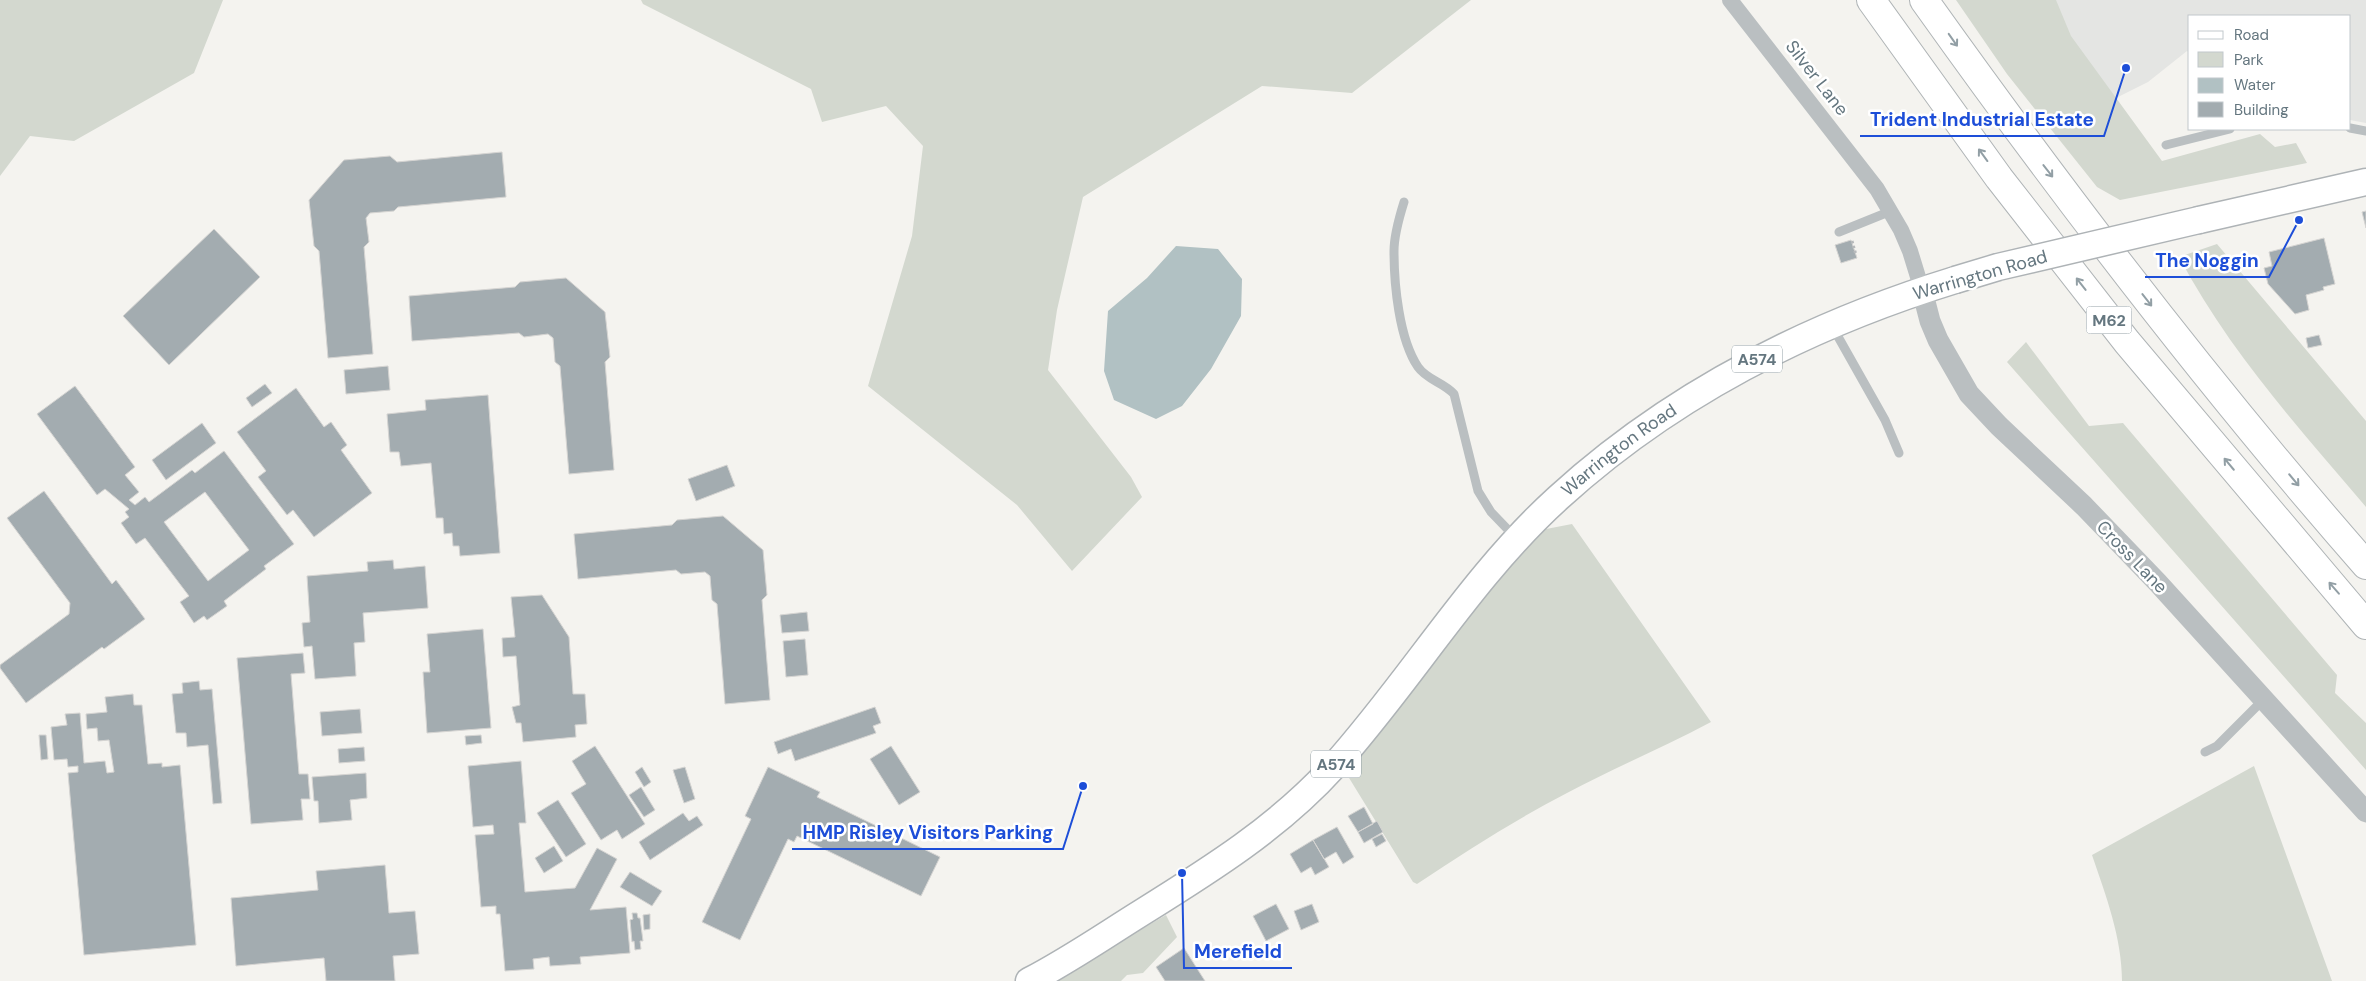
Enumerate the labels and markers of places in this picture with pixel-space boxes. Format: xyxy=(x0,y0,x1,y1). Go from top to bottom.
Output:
callout: Trident Industrial Estate xyxy=(1860,102,2104,136)
callout: The Noggin xyxy=(2145,243,2269,277)
callout: HMP Risley Visitors Parking xyxy=(792,815,1063,849)
callout: Merefield xyxy=(1184,934,1292,968)

